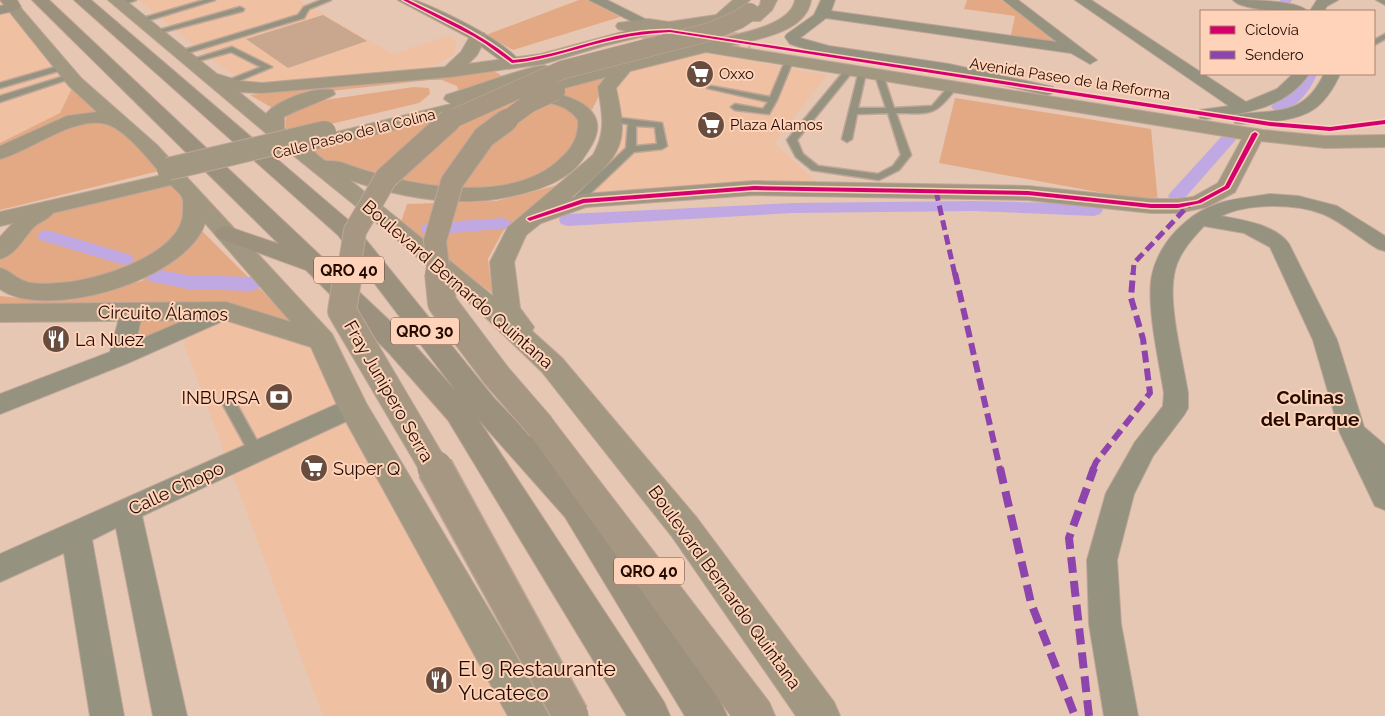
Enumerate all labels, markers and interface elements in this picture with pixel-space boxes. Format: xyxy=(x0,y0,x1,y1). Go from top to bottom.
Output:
legend xyxy=(1200,10,1375,75)
text: Ciclovía xyxy=(1245,21,1299,39)
text: Sendero xyxy=(1245,46,1304,64)
street label: Avenida Paseo de la Reforma xyxy=(968,54,1172,104)
supermarket icon: Oxxo xyxy=(685,59,715,89)
place label: Oxxo xyxy=(719,65,754,83)
street label: Calle Paseo de la Colina xyxy=(271,105,437,163)
supermarket icon: Plaza Alamos xyxy=(696,110,726,140)
place label: Plaza Alamos xyxy=(730,116,823,134)
street label: Boulevard Bernardo Quintana xyxy=(358,195,558,373)
road number: QRO 40 xyxy=(314,256,384,284)
street label: Circuito Álamos xyxy=(98,300,229,325)
street label: Fray Junipero Serra xyxy=(340,317,438,465)
road number: QRO 30 xyxy=(391,318,459,344)
restaurant icon: La Nuez xyxy=(41,324,71,354)
place label: La Nuez xyxy=(75,329,144,350)
bank icon: INBURSA xyxy=(264,382,294,412)
district label: Colinas del Parque xyxy=(1261,386,1359,430)
place label: INBURSA xyxy=(181,387,260,408)
supermarket icon: Super Q xyxy=(299,453,329,483)
street label: Calle Chopo xyxy=(125,457,227,519)
place label: Super Q xyxy=(333,458,400,479)
street label: Boulevard Bernardo Quintana xyxy=(644,481,806,693)
road number: QRO 40 xyxy=(614,558,684,584)
place label: El 9 Restaurante Yucateco xyxy=(458,656,616,705)
restaurant icon: El 9 Restaurante Yucateco xyxy=(424,665,454,695)

